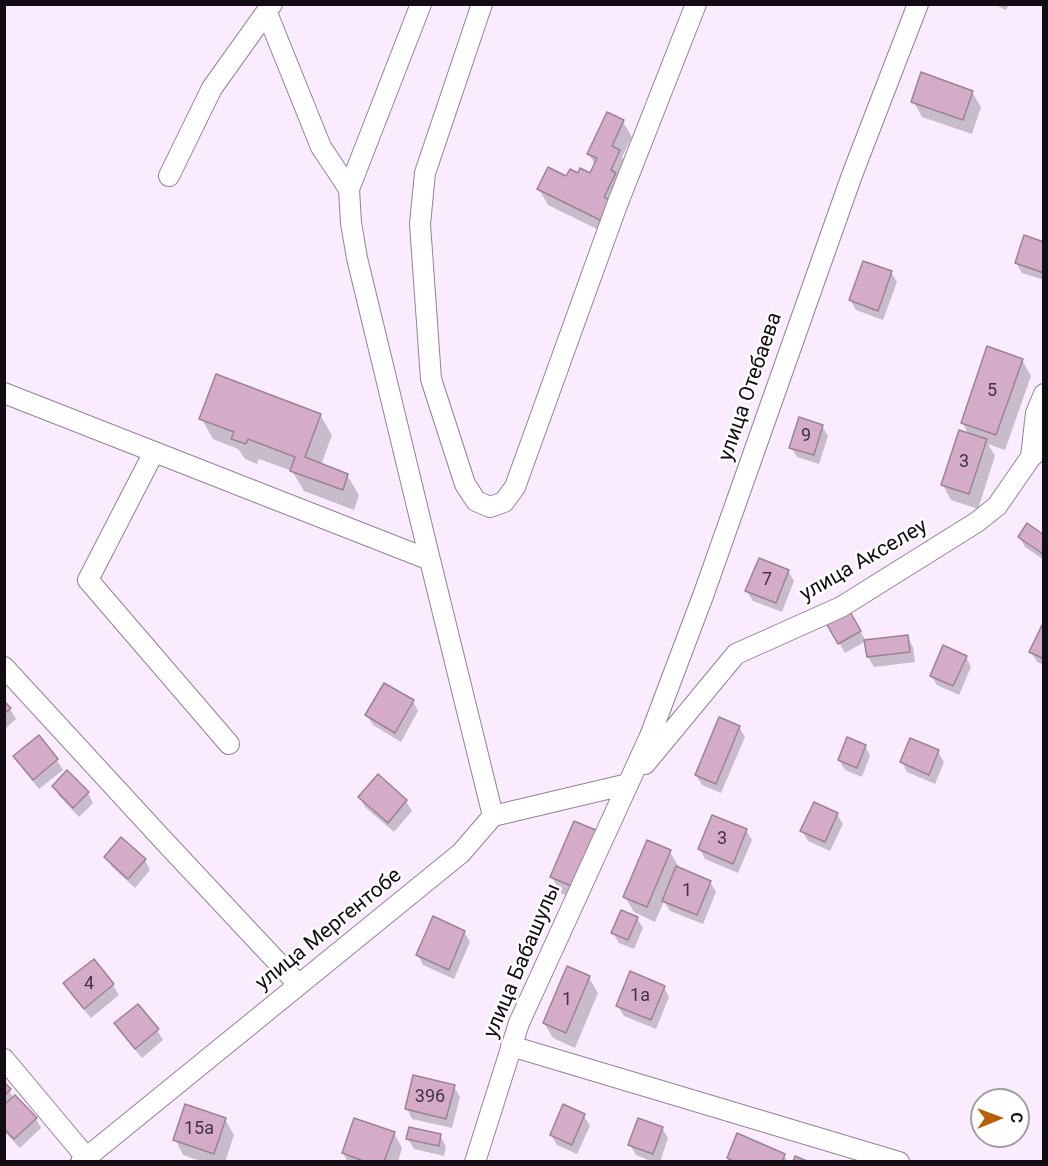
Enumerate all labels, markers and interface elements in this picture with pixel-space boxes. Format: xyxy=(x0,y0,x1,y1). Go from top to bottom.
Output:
street label: улица Отебаева xyxy=(714,309,788,465)
house number: 5 xyxy=(987,380,997,402)
house number: 9 xyxy=(801,425,811,447)
house number: 3 xyxy=(959,451,969,473)
street label: улица Акселеу xyxy=(796,514,932,608)
house number: 7 xyxy=(762,569,772,591)
house number: 3 xyxy=(717,828,727,850)
street label: улица Мергентобе xyxy=(251,863,407,997)
street label: улица Бабашулы xyxy=(479,880,567,1042)
house number: 1 xyxy=(682,880,692,902)
house number: 4 xyxy=(84,973,94,995)
house number: 1а xyxy=(630,985,650,1007)
house number: 1 xyxy=(562,989,572,1011)
house number: 396 xyxy=(415,1086,445,1108)
north arrow xyxy=(970,1088,1030,1148)
text: С xyxy=(1007,1112,1026,1123)
house number: 15а xyxy=(184,1118,214,1140)

